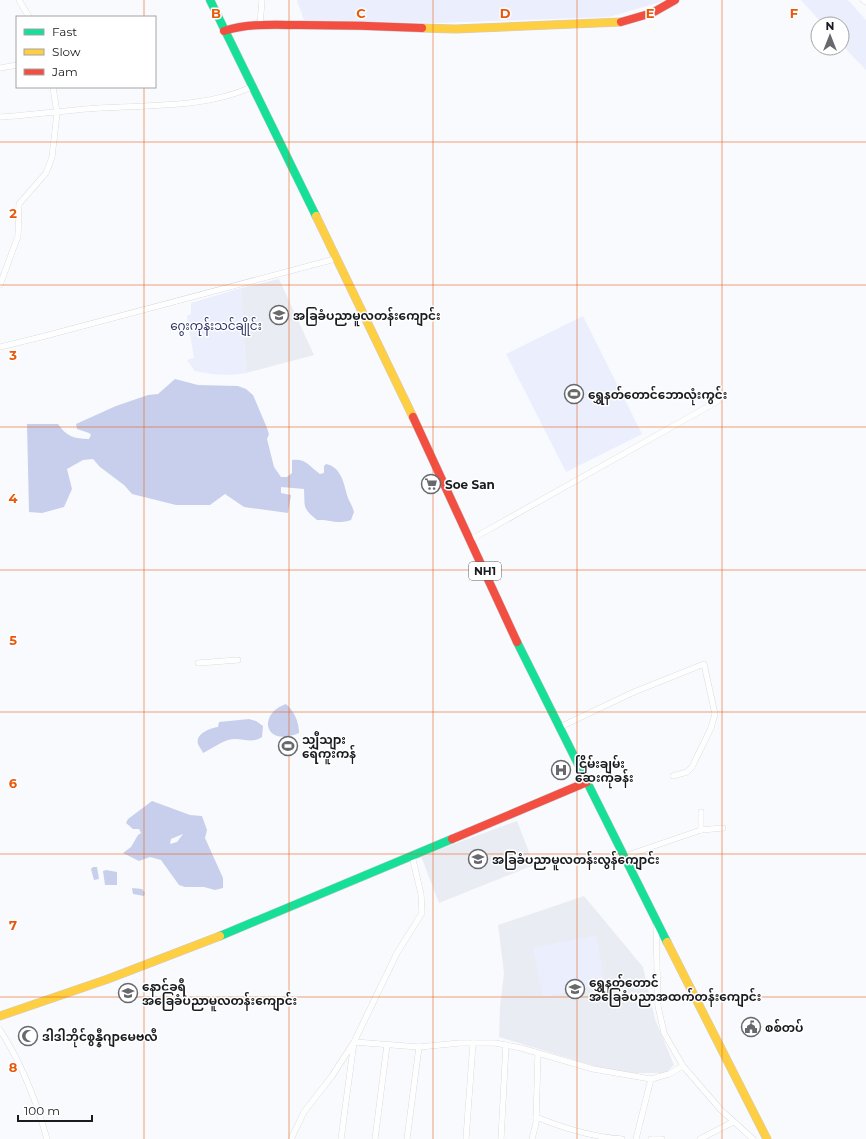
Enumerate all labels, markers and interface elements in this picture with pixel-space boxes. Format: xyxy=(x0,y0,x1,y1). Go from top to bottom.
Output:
text: B xyxy=(211,5,221,21)
text: C xyxy=(356,5,366,21)
text: D xyxy=(500,5,511,21)
text: E xyxy=(646,5,655,21)
text: F xyxy=(790,5,798,21)
legend xyxy=(16,16,156,88)
north arrow xyxy=(810,16,850,56)
text: N xyxy=(826,19,834,33)
text: Fast xyxy=(52,24,77,39)
text: Slow xyxy=(52,44,81,59)
text: Jam xyxy=(51,64,78,79)
text: 2 xyxy=(9,205,17,221)
school or university icon: အခြခံပညာမူလတန်းကျောင်း xyxy=(268,304,290,326)
place label: အခြခံပညာမူလတန်းကျောင်း xyxy=(293,306,441,327)
park label: ဂွေးကုန်းသင်ချိုင်း xyxy=(170,317,262,336)
text: 3 xyxy=(8,347,17,363)
sports icon: ရွှေနတ်တောင်ဘောလုံးကွင်း xyxy=(563,383,585,405)
place label: ရွှေနတ်တောင်ဘောလုံးကွင်း xyxy=(588,385,727,406)
supermarket icon: Soe San xyxy=(420,473,442,495)
place label: Soe San xyxy=(445,477,495,492)
text: 4 xyxy=(9,490,18,506)
road number: NH1 xyxy=(469,562,501,580)
text: 5 xyxy=(9,632,17,648)
place label: သျှီသျား ရေကူးကန် xyxy=(302,731,356,765)
sports icon: သျှီသျား ရေကူးကန် xyxy=(277,735,299,757)
place label: ငြိမ်းချမ်း ဆေးကုခန်း xyxy=(575,754,634,789)
hospital icon: ငြိမ်းချမ်း ဆေးကုခန်း xyxy=(550,759,572,781)
text: 6 xyxy=(9,775,18,791)
school or university icon: အခြခံပညာမူလတန်းလွန်ကျောင်း xyxy=(467,848,489,870)
place label: အခြခံပညာမူလတန်းလွန်ကျောင်း xyxy=(492,850,660,871)
text: 7 xyxy=(9,917,17,933)
place label: ရွှေနတ်တောင် အခြေခံပညာအထက်တန်းကျောင်း xyxy=(589,973,761,1008)
place label: နောင်ခရီ အခြေခံပညာမူလတန်းကျောင်း xyxy=(142,977,297,1012)
school or university icon: ရွှေနတ်တောင် အခြေခံပညာအထက်တန်းကျောင်း xyxy=(564,978,586,1000)
school or university icon: နောင်ခရီ အခြေခံပညာမူလတန်းကျောင်း xyxy=(117,982,139,1004)
public building icon: စစ်တပ် xyxy=(740,1016,762,1038)
place label: စစ်တပ် xyxy=(765,1018,803,1035)
mosque icon: ဒါဒါဘိုင်စွန္နီဂျာမေဗလီ xyxy=(17,1025,39,1047)
place label: ဒါဒါဘိုင်စွန္နီဂျာမေဗလီ xyxy=(42,1027,158,1048)
text: 8 xyxy=(9,1059,18,1075)
scale bar xyxy=(18,1097,92,1123)
text: 100 m xyxy=(24,1103,60,1118)

